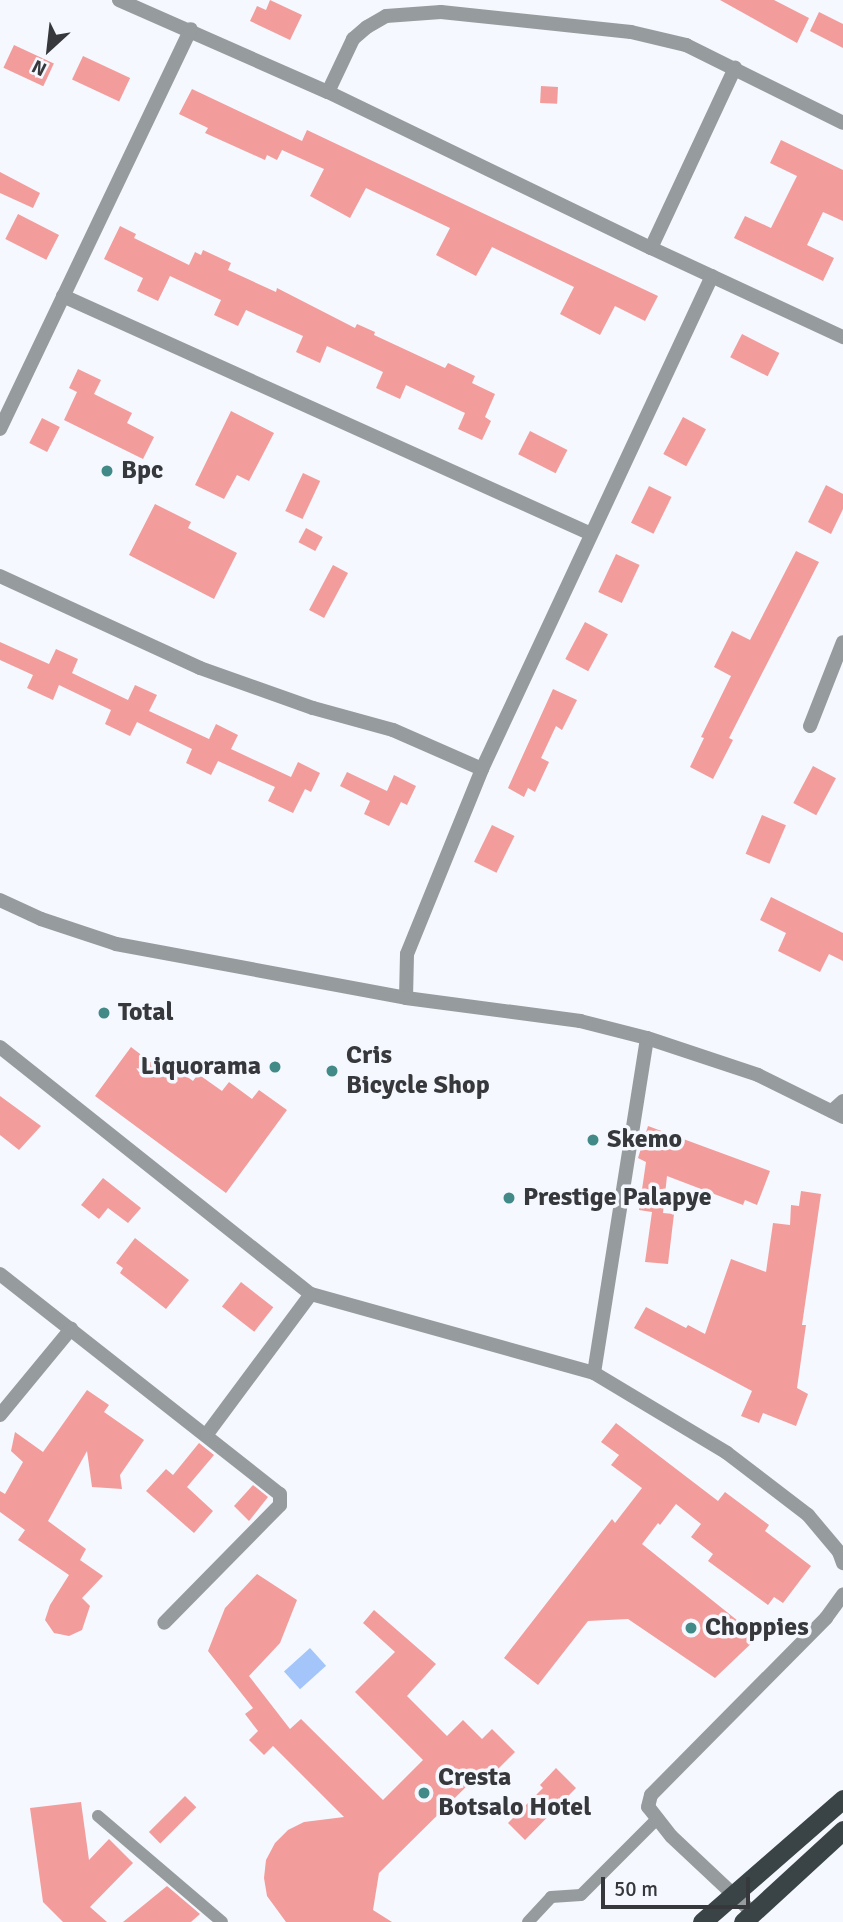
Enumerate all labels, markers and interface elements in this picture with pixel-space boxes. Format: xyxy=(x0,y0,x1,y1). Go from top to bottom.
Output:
north arrow xyxy=(14,14,84,84)
text: N xyxy=(28,54,51,81)
place label: Bpc xyxy=(121,455,163,487)
marker: Bpc xyxy=(99,463,115,479)
place label: Total xyxy=(118,997,174,1029)
marker: Total xyxy=(96,1005,112,1021)
place label: Cris Bicycle Shop xyxy=(346,1040,490,1102)
place label: Liquorama xyxy=(140,1051,261,1083)
marker: Liquorama xyxy=(267,1059,283,1075)
marker: Cris Bicycle Shop xyxy=(324,1063,340,1079)
place label: Skemo xyxy=(607,1124,682,1156)
marker: Skemo xyxy=(585,1132,601,1148)
place label: Prestige Palapye xyxy=(523,1182,712,1214)
marker: Prestige Palapye xyxy=(501,1190,517,1206)
place label: Choppies xyxy=(705,1612,809,1644)
marker: Choppies xyxy=(683,1620,699,1636)
place label: Cresta Botsalo Hotel xyxy=(438,1762,591,1824)
marker: Cresta Botsalo Hotel xyxy=(416,1785,432,1801)
scale bar xyxy=(605,1862,754,1906)
text: 50 m xyxy=(614,1876,658,1902)

